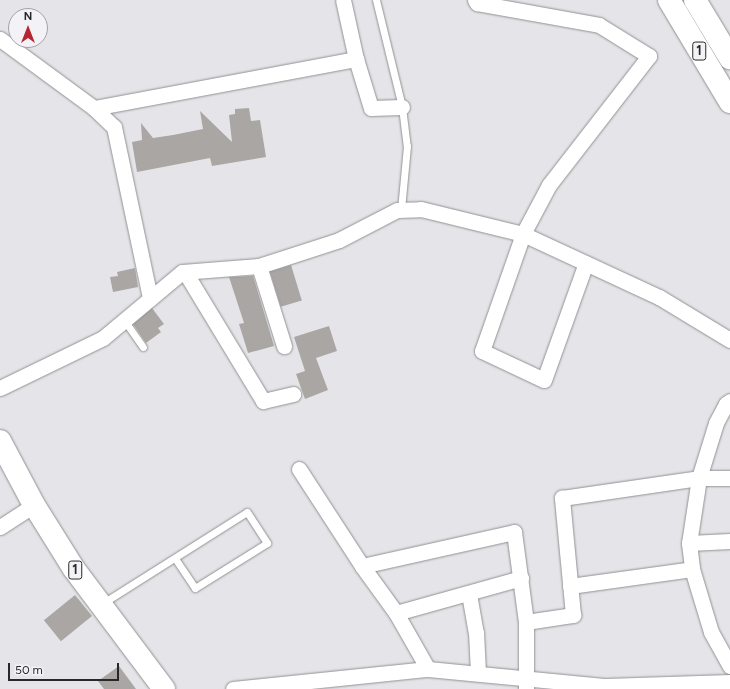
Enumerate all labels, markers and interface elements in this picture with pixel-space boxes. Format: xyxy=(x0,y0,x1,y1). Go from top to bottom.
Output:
north arrow xyxy=(8,8,48,48)
text: N xyxy=(24,10,32,23)
road number: 1 xyxy=(692,40,706,62)
road number: 1 xyxy=(68,559,82,581)
scale bar xyxy=(10,655,121,681)
text: 50 m xyxy=(15,663,43,677)

